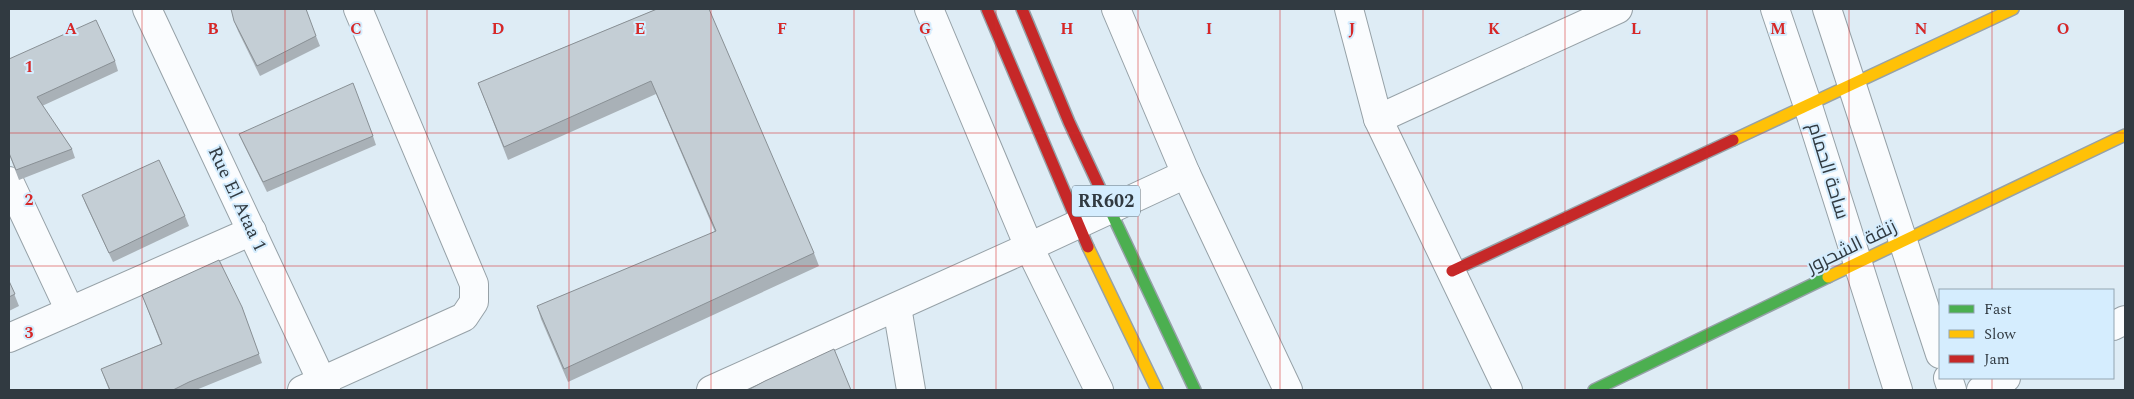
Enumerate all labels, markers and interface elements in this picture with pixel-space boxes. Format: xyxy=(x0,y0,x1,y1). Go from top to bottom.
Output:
text: A xyxy=(65,17,78,41)
text: B xyxy=(207,17,219,41)
text: C xyxy=(350,17,362,41)
text: D xyxy=(492,17,505,41)
text: E xyxy=(635,17,645,41)
text: F xyxy=(777,17,787,41)
text: G xyxy=(919,17,931,41)
text: H xyxy=(1060,17,1074,41)
text: I xyxy=(1206,17,1212,41)
text: J xyxy=(1349,17,1356,41)
text: K xyxy=(1488,17,1501,41)
text: L xyxy=(1631,17,1641,41)
text: M xyxy=(1770,17,1786,41)
text: N xyxy=(1914,17,1928,41)
text: O xyxy=(2057,17,2069,41)
text: 1 xyxy=(25,55,33,79)
street label: ساحة الحمام xyxy=(1800,119,1856,223)
street label: Rue El Ataa 1 xyxy=(200,142,274,256)
road number: RR602 xyxy=(1072,186,1140,217)
text: 2 xyxy=(25,188,34,212)
street label: زنقة الشحرور xyxy=(1801,213,1902,282)
legend xyxy=(1939,289,2114,379)
text: Fast xyxy=(1984,298,2012,321)
text: 3 xyxy=(25,321,34,345)
text: Slow xyxy=(1984,323,2016,346)
text: Jam xyxy=(1984,348,2010,371)

